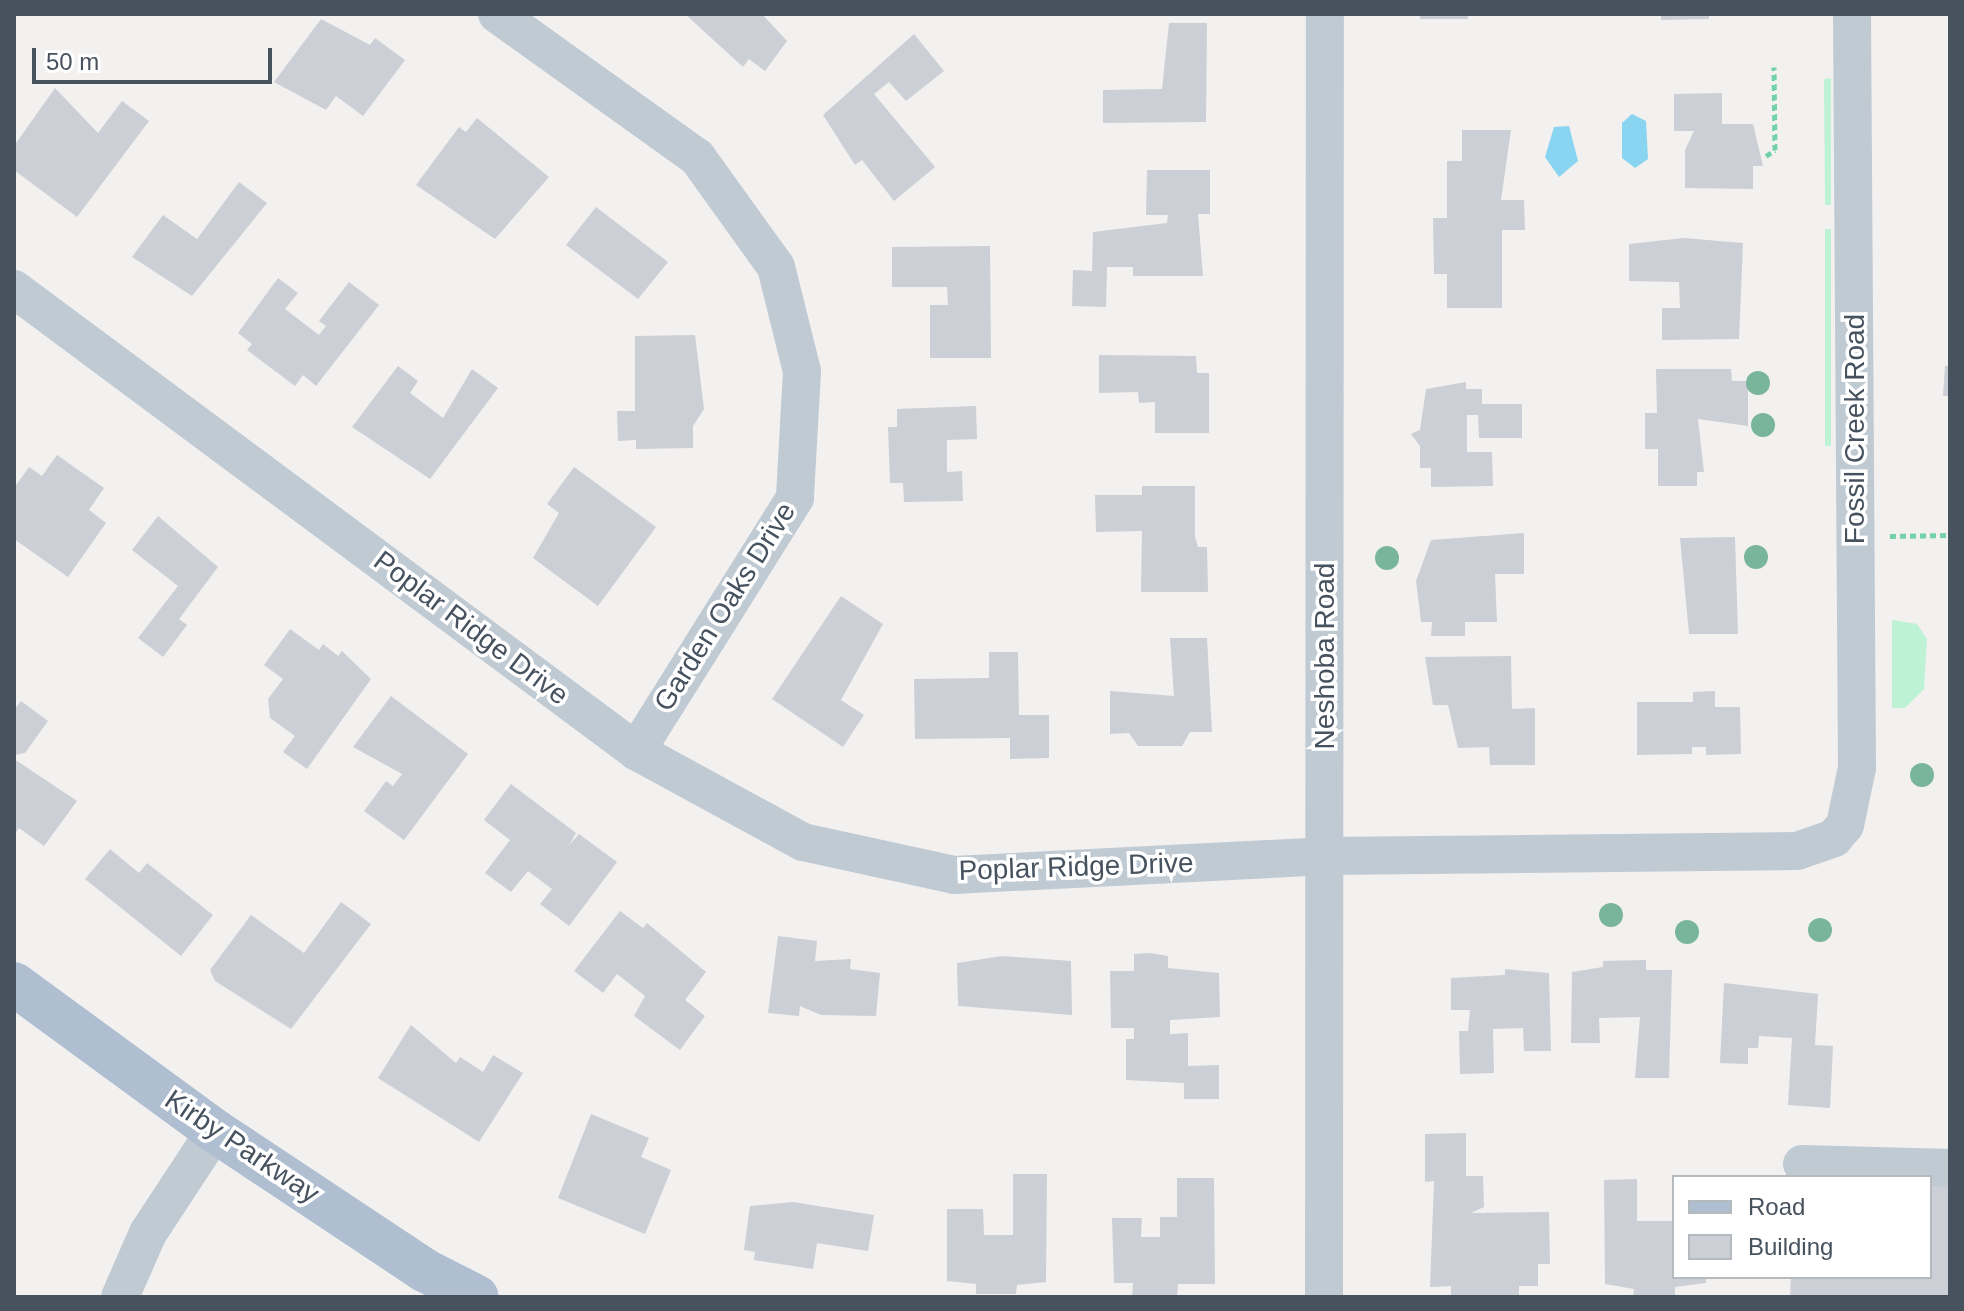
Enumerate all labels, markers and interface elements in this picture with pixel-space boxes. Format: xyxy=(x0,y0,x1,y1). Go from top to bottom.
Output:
scale bar xyxy=(36,32,276,82)
text: 50 m xyxy=(46,48,99,75)
street label: Fossil Creek Road xyxy=(1838,314,1872,544)
street label: Garden Oaks Drive xyxy=(647,496,803,718)
street label: Poplar Ridge Drive xyxy=(367,544,575,712)
street label: Neshoba Road xyxy=(1308,563,1342,749)
street label: Poplar Ridge Drive xyxy=(958,846,1194,888)
street label: Kirby Parkway xyxy=(158,1083,326,1211)
legend xyxy=(1672,1175,1932,1279)
text: Road xyxy=(1748,1193,1805,1220)
text: Building xyxy=(1748,1233,1833,1260)

